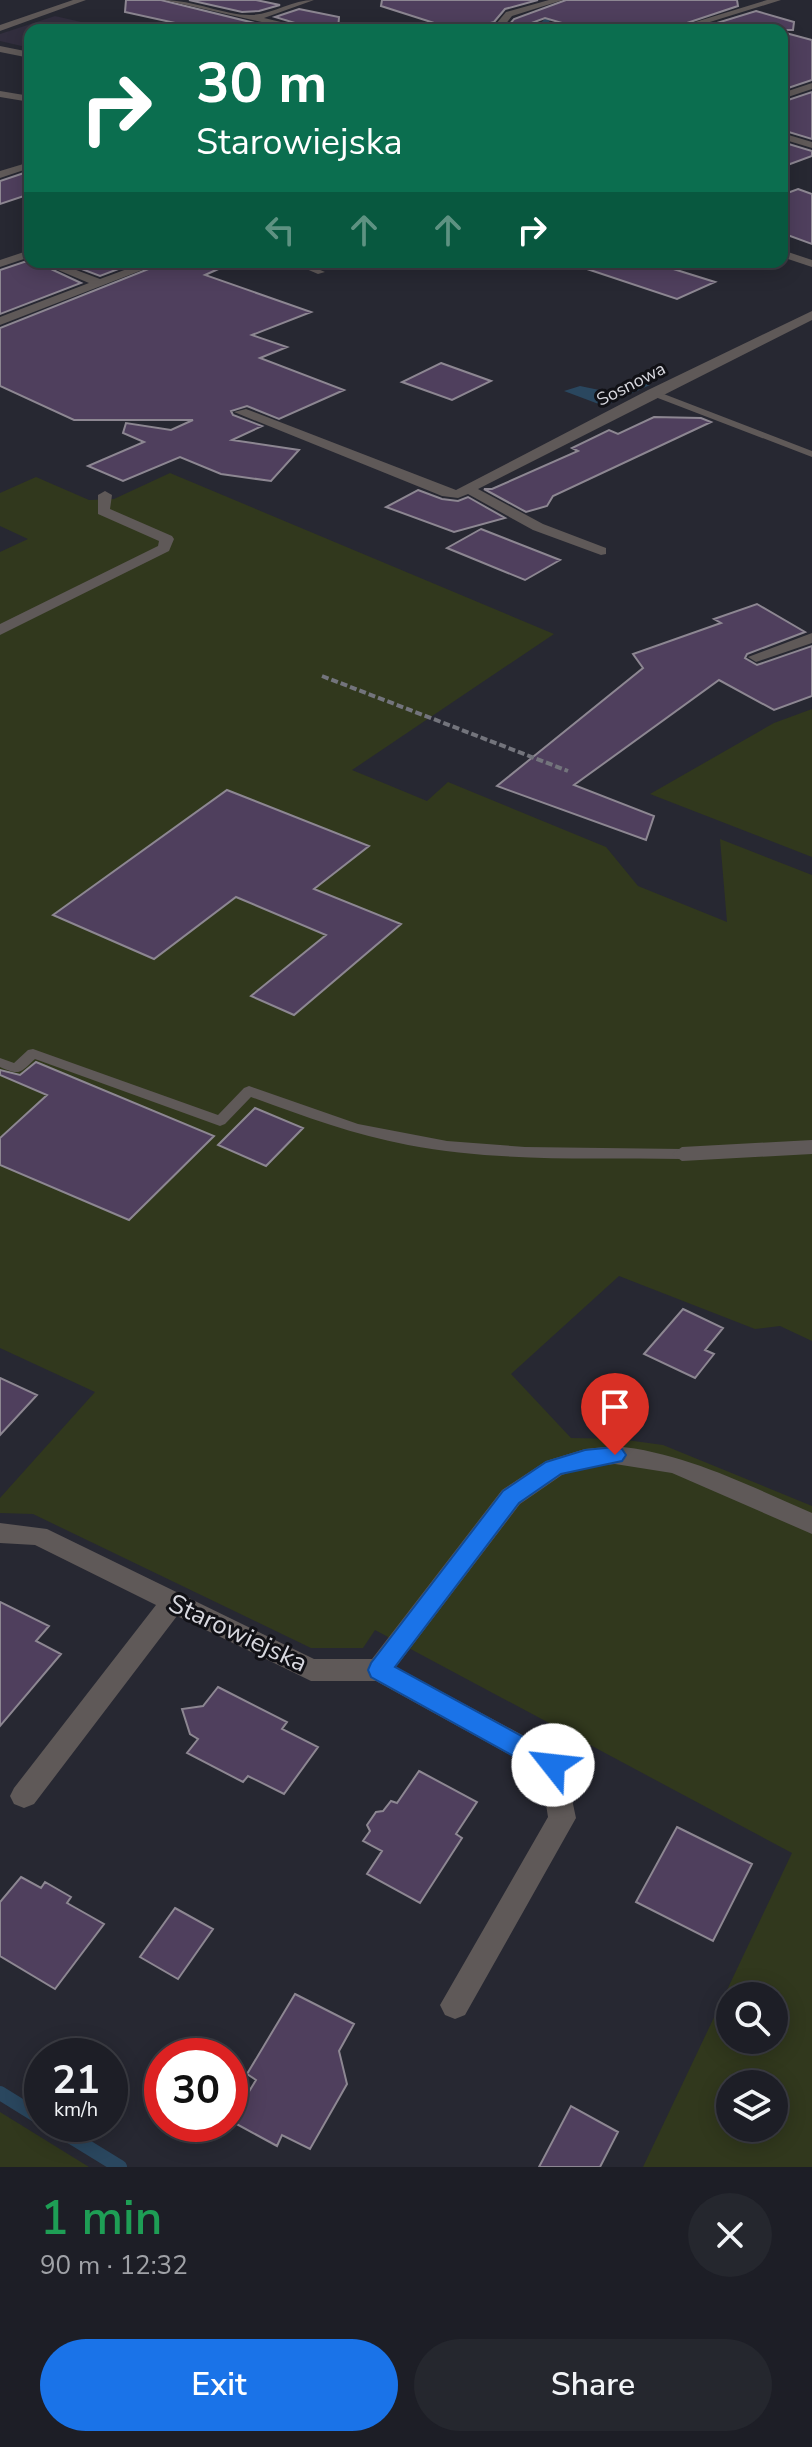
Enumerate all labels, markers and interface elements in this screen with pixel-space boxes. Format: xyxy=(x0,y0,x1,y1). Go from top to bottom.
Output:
text: 30 m xyxy=(196,45,327,122)
icon: right xyxy=(64,56,168,160)
text: Starowiejska xyxy=(196,118,403,167)
icon: left xyxy=(258,208,302,252)
icon: ahead xyxy=(342,208,386,252)
icon: ahead xyxy=(426,208,470,252)
icon: right xyxy=(510,208,554,252)
street label: Sosnowa xyxy=(592,356,670,412)
pin xyxy=(581,1373,649,1455)
icon: arrive xyxy=(593,1385,637,1429)
street label: Starowiejska xyxy=(163,1586,313,1680)
position arrow xyxy=(511,1723,595,1807)
map controls xyxy=(716,1982,788,2142)
button: search xyxy=(716,1982,788,2054)
speed limit sign: 30 xyxy=(144,2038,248,2142)
text: 21 xyxy=(52,2053,100,2107)
button: layers xyxy=(716,2070,788,2142)
text: km/h xyxy=(54,2096,98,2123)
text: 1 min xyxy=(40,2185,162,2251)
button: close xyxy=(688,2193,772,2277)
text: 90 m · 12:32 xyxy=(40,2248,188,2283)
button: Exit xyxy=(40,2339,398,2431)
button: Share xyxy=(414,2339,772,2431)

